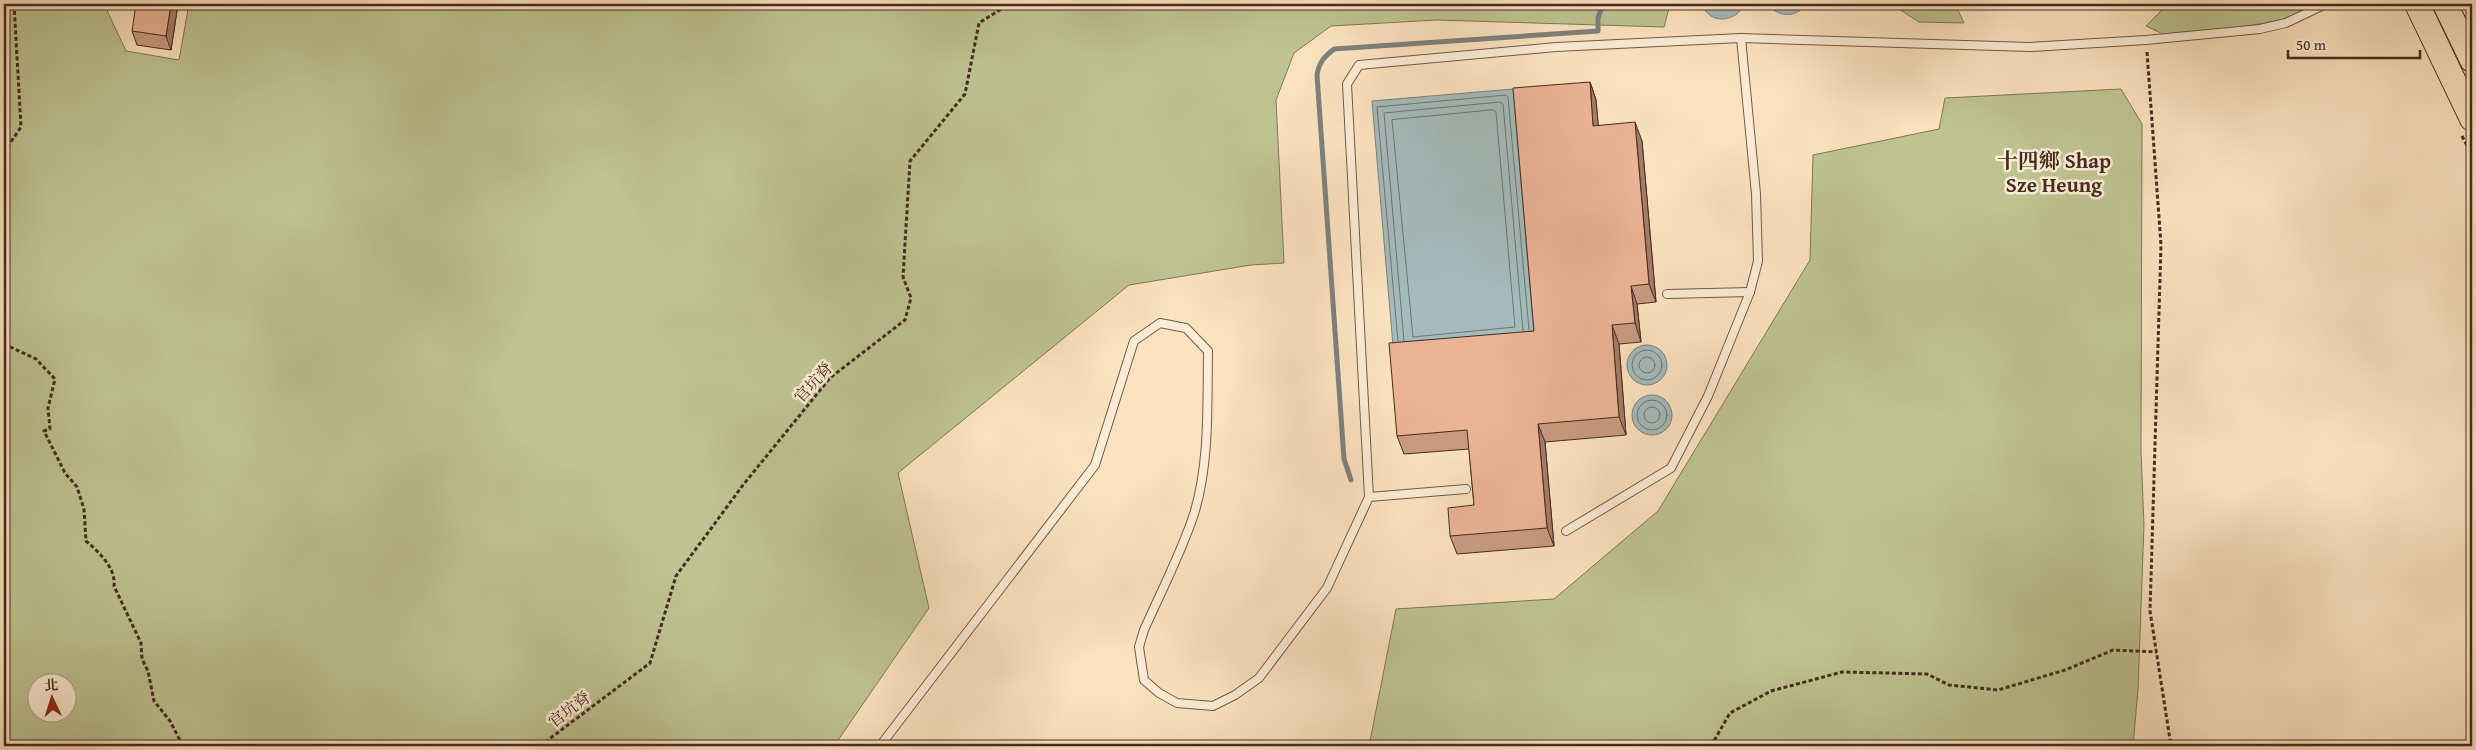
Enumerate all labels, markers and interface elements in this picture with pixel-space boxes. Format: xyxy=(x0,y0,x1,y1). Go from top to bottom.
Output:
scale bar xyxy=(2288,28,2421,60)
text: 50 m xyxy=(2296,34,2327,55)
district label: 十四鄉 Shap Sze Heung xyxy=(1997,145,2111,200)
street label: 官坑脊 xyxy=(788,356,838,408)
north arrow xyxy=(28,672,78,722)
text: 北 xyxy=(43,675,59,695)
street label: 官坑脊 xyxy=(543,685,595,733)

